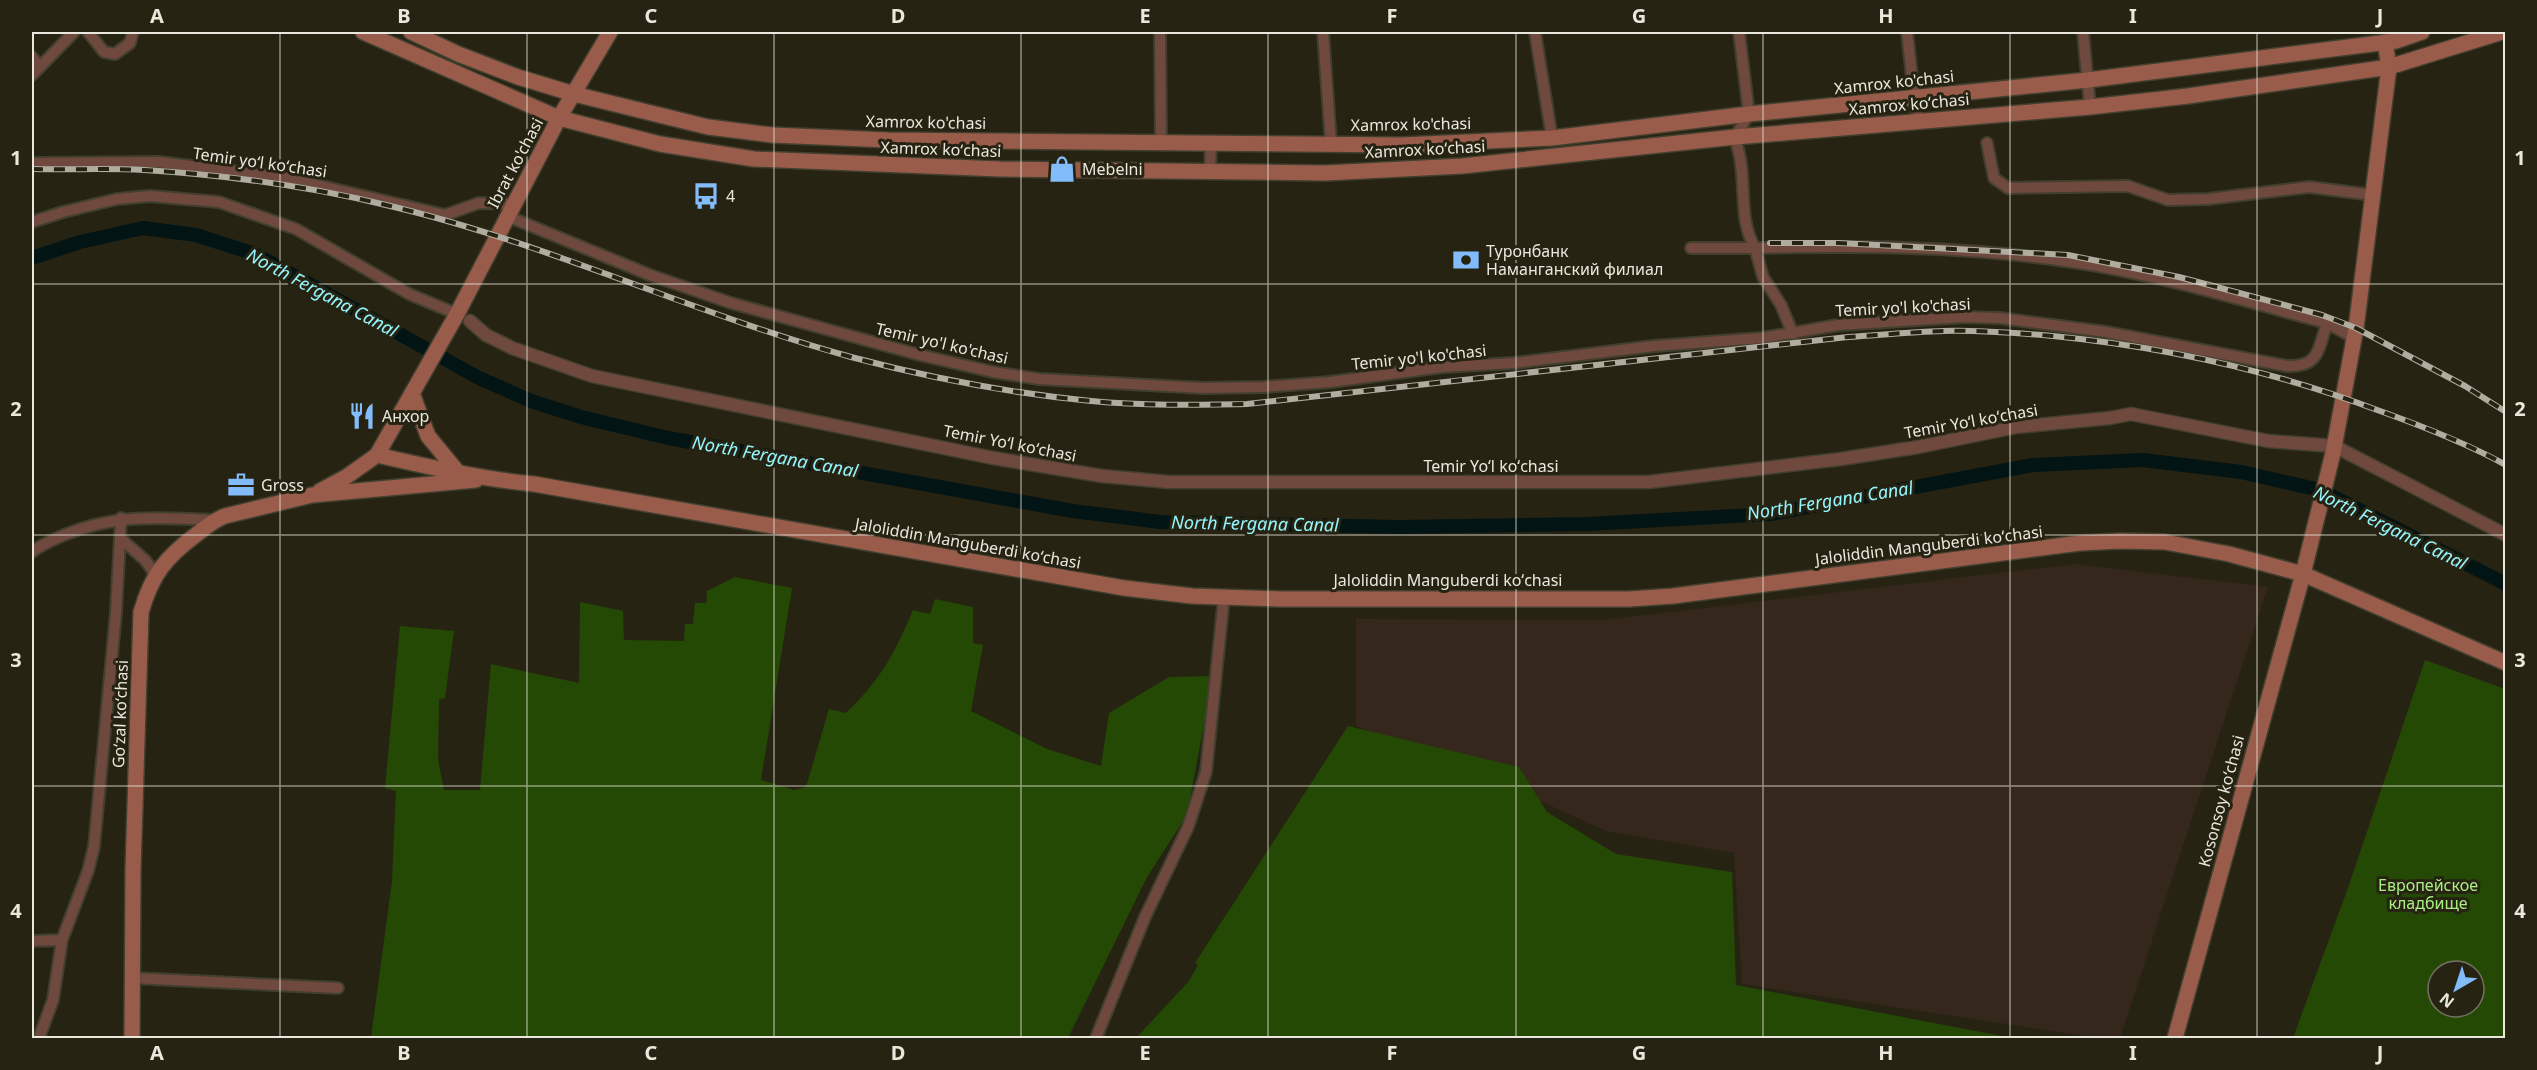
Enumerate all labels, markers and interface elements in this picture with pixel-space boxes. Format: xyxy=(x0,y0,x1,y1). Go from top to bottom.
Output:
text: A xyxy=(150,2,164,29)
text: B xyxy=(397,2,411,29)
text: C xyxy=(645,2,658,29)
text: D xyxy=(891,2,905,29)
text: E xyxy=(1139,2,1151,29)
text: F xyxy=(1387,2,1397,29)
text: G xyxy=(1632,2,1646,29)
text: H xyxy=(1878,2,1894,29)
text: I xyxy=(2129,2,2137,29)
text: J xyxy=(2375,2,2383,29)
street label: Xamrox ko'chasi xyxy=(1833,65,1955,99)
street label: Xamrox koʻchasi xyxy=(1848,88,1970,120)
street label: Xamrox ko'chasi xyxy=(866,110,986,134)
street label: Xamrox ko'chasi xyxy=(1351,112,1471,136)
street label: Ibrat ko'chasi xyxy=(482,114,548,212)
street label: Xamrox koʻchasi xyxy=(1364,135,1486,163)
street label: Xamrox koʻchasi xyxy=(880,136,1002,162)
street label: Temir yoʻl koʻchasi xyxy=(192,142,328,182)
text: 1 xyxy=(10,144,22,171)
text: 1 xyxy=(2514,144,2526,171)
shop icon: Mebelni xyxy=(1047,154,1077,184)
place label: Mebelni xyxy=(1082,158,1143,180)
bus stop icon: 4 xyxy=(691,181,721,211)
place label: 4 xyxy=(726,185,735,207)
place label: Туронбанк Наманганский филиал xyxy=(1486,240,1663,280)
water label: North Fergana Canal xyxy=(243,242,402,342)
bank icon: Туронбанк Наманганский филиал xyxy=(1451,245,1481,275)
street label: Temir yo'l ko'chasi xyxy=(1835,292,1971,322)
street label: Temir yo'l ko'chasi xyxy=(874,317,1010,369)
street label: Temir yo'l ko'chasi xyxy=(1351,339,1487,375)
text: 2 xyxy=(10,395,22,422)
text: 2 xyxy=(2514,395,2526,422)
street label: Temir Yoʻl koʻchasi xyxy=(1903,398,2039,444)
restaurant icon: Анхор xyxy=(347,401,377,431)
place label: Анхор xyxy=(382,405,429,427)
street label: Temir Yoʻl koʻchasi xyxy=(942,419,1078,467)
water label: North Fergana Canal xyxy=(691,430,860,482)
street label: Temir Yoʻl koʻchasi xyxy=(1423,455,1559,477)
office icon: Gross xyxy=(226,470,256,500)
place label: Gross xyxy=(261,474,304,496)
water label: North Fergana Canal xyxy=(1745,475,1915,525)
water label: North Fergana Canal xyxy=(2310,480,2471,575)
water label: North Fergana Canal xyxy=(1171,510,1339,536)
street label: Jaloliddin Manguberdi koʻchasi xyxy=(851,512,1083,574)
street label: Jaloliddin Manguberdi koʻchasi xyxy=(1812,520,2044,570)
street label: Jaloliddin Manguberdi koʻchasi xyxy=(1331,569,1563,591)
text: 3 xyxy=(10,646,22,673)
text: 3 xyxy=(2514,646,2526,673)
street label: Goʻzal koʻchasi xyxy=(107,660,133,768)
street label: Kosonsoy koʻchasi xyxy=(2193,733,2249,869)
park label: Европейское кладбище xyxy=(2378,874,2478,914)
text: 4 xyxy=(10,897,22,924)
text: 4 xyxy=(2514,897,2526,924)
north arrow xyxy=(2426,959,2486,1019)
text: N xyxy=(2435,988,2459,1013)
text: A xyxy=(150,1039,164,1066)
text: B xyxy=(397,1039,411,1066)
text: C xyxy=(645,1039,658,1066)
text: D xyxy=(891,1039,905,1066)
text: E xyxy=(1139,1039,1151,1066)
text: F xyxy=(1387,1039,1397,1066)
text: G xyxy=(1632,1039,1646,1066)
text: H xyxy=(1878,1039,1894,1066)
text: I xyxy=(2129,1039,2137,1066)
text: J xyxy=(2375,1039,2383,1066)

